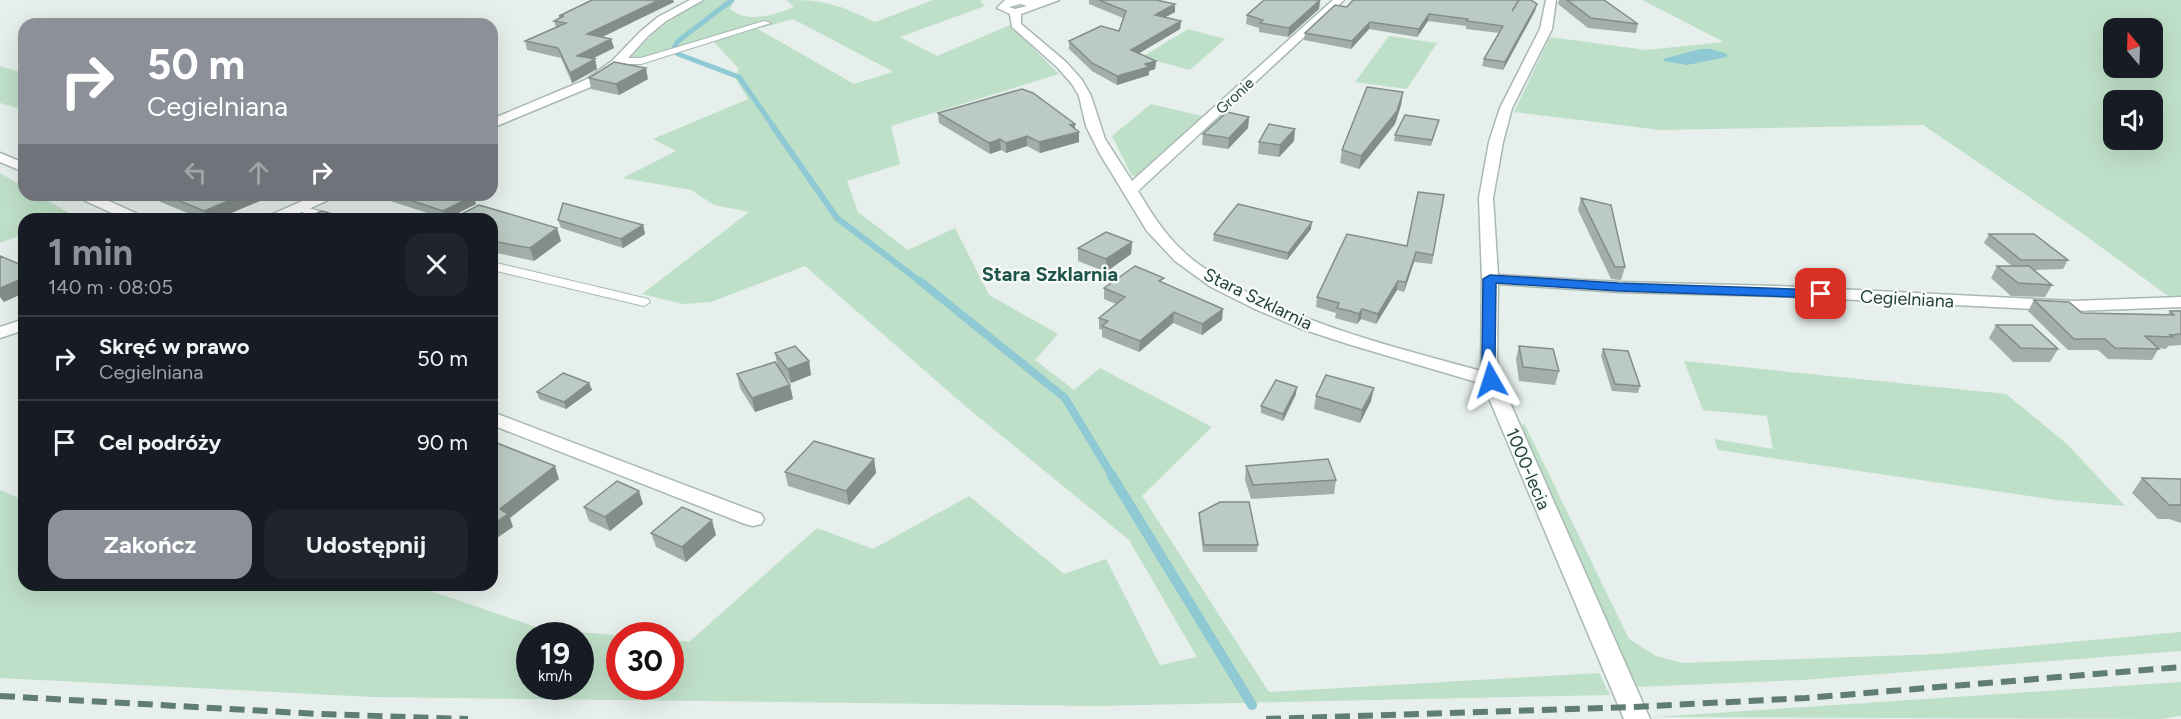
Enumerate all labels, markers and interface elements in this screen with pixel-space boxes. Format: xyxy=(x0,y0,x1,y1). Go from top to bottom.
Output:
north arrow xyxy=(2103,18,2163,78)
map controls xyxy=(2103,18,2163,150)
text: 50 m xyxy=(147,39,245,90)
icon: right xyxy=(48,42,126,120)
street label: Gronie xyxy=(1212,74,1258,118)
text: Cegielniana xyxy=(147,90,288,123)
button: sound xyxy=(2103,90,2163,150)
icon: left xyxy=(179,156,212,189)
icon: ahead xyxy=(242,156,275,189)
icon: right xyxy=(305,156,338,189)
text: 1 min xyxy=(48,231,133,274)
button: close xyxy=(405,233,468,296)
district label: Stara Szklarnia xyxy=(982,262,1118,286)
street label: Stara Szklarnia xyxy=(1200,263,1316,335)
pin xyxy=(1795,268,1846,319)
text: 140 m · 08:05 xyxy=(48,275,173,299)
icon: arrive xyxy=(1804,277,1837,310)
street label: Cegielniana xyxy=(1860,286,1954,312)
text: Skręć w prawo xyxy=(99,333,249,360)
icon: right xyxy=(48,342,81,375)
text: 50 m xyxy=(417,345,468,372)
position arrow xyxy=(1459,348,1523,412)
text: Cegielniana xyxy=(99,360,203,384)
street label: 1000-lecia xyxy=(1501,425,1555,513)
icon: arrive xyxy=(48,426,81,459)
text: Cel podróży xyxy=(99,429,221,456)
text: 90 m xyxy=(417,429,468,456)
button: Zakończ xyxy=(48,510,252,579)
button: Udostępnij xyxy=(264,510,468,579)
speed limit sign: 30 xyxy=(606,622,684,700)
text: 19 xyxy=(540,635,570,672)
text: km/h xyxy=(538,667,572,685)

